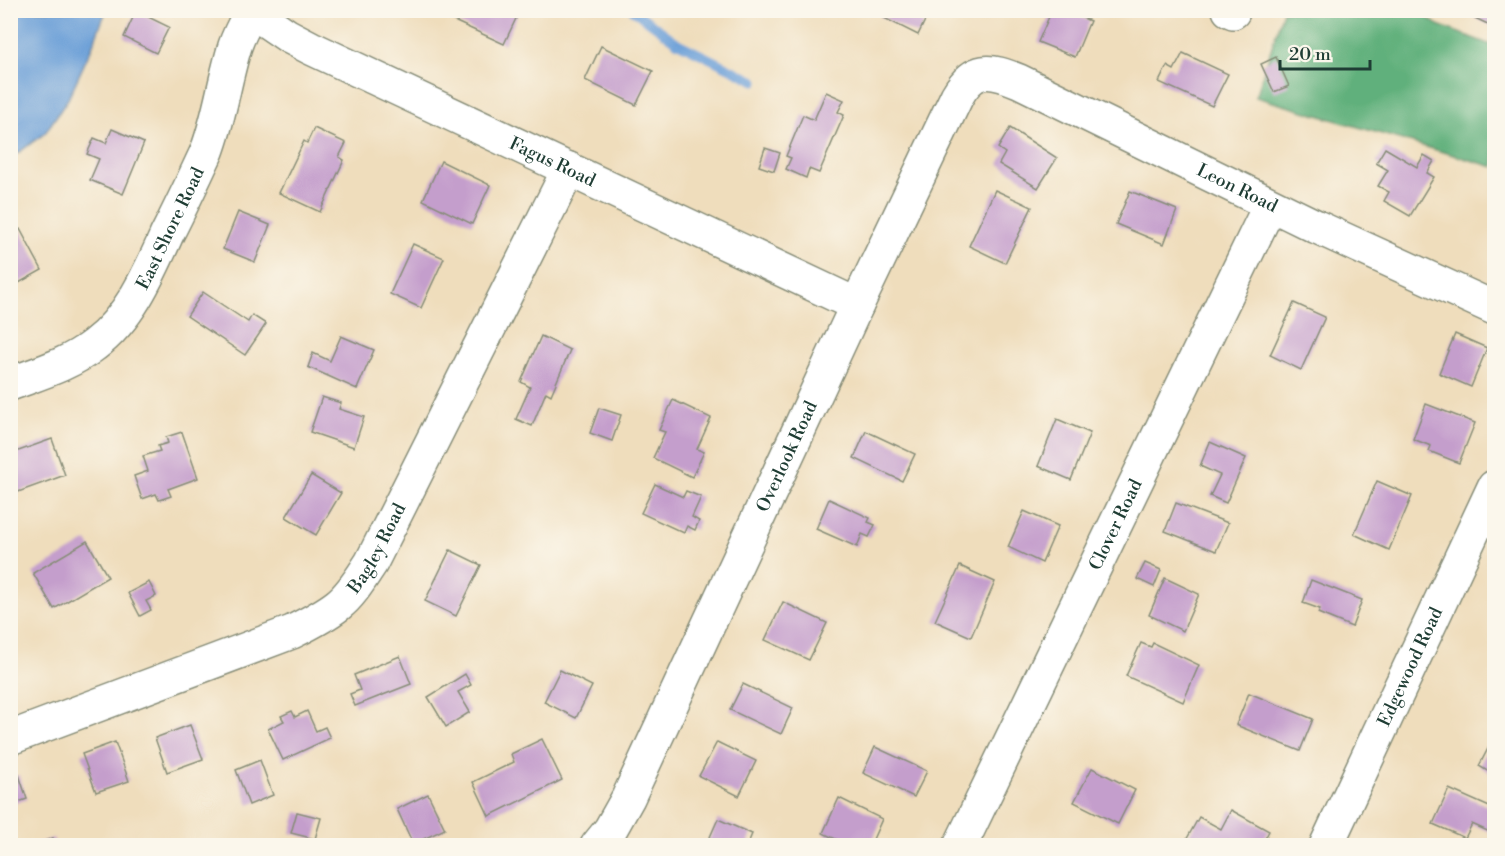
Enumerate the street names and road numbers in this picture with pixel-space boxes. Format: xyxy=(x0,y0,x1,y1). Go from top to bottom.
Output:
street label: Fagus Road xyxy=(506,132,600,193)
street label: Leon Road xyxy=(1193,159,1282,218)
street label: East Shore Road xyxy=(131,163,210,294)
street label: Overlook Road xyxy=(751,397,823,516)
street label: Clover Road xyxy=(1084,475,1148,574)
street label: Bagley Road xyxy=(342,499,411,599)
street label: Edgewood Road xyxy=(1373,603,1448,730)

